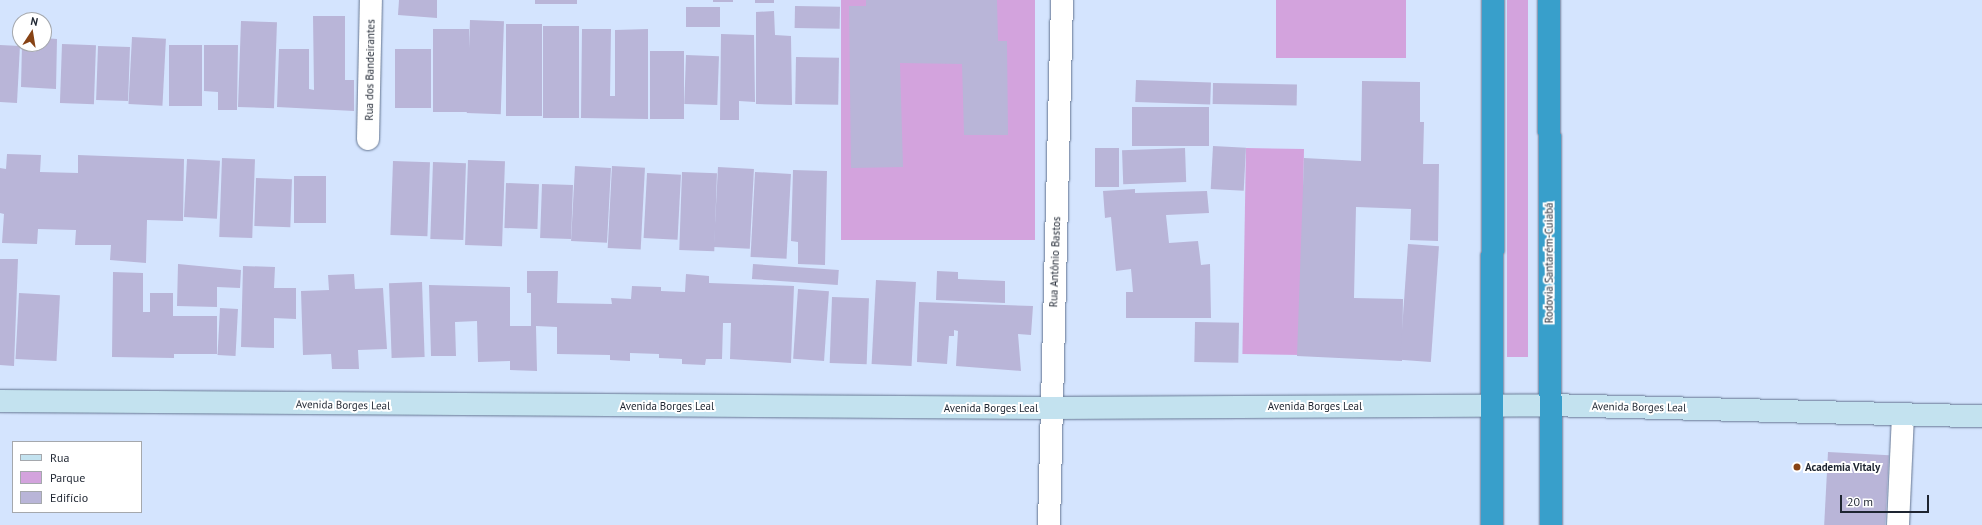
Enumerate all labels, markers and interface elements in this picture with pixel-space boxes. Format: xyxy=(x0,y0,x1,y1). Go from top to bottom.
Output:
north arrow xyxy=(12,12,52,52)
text: N xyxy=(29,14,39,29)
street label: Rua dos Bandeirantes xyxy=(363,19,377,121)
street label: Rodovia Santarém-Cuiabá xyxy=(1542,203,1556,323)
street label: Rua Antônio Bastos xyxy=(1047,216,1063,308)
street label: Avenida Borges Leal xyxy=(296,398,390,412)
street label: Avenida Borges Leal xyxy=(620,399,714,413)
street label: Avenida Borges Leal xyxy=(1268,399,1362,413)
street label: Avenida Borges Leal xyxy=(1592,400,1686,414)
street label: Avenida Borges Leal xyxy=(944,401,1038,415)
legend xyxy=(12,441,142,513)
text: Rua xyxy=(50,450,69,465)
place label: Academia Vitaly xyxy=(1805,460,1881,474)
marker: Academia Vitaly xyxy=(1792,462,1802,472)
text: Parque xyxy=(50,470,85,485)
scale bar xyxy=(1842,487,1931,513)
text: Edifício xyxy=(50,490,88,505)
text: 20 m xyxy=(1847,494,1873,509)

